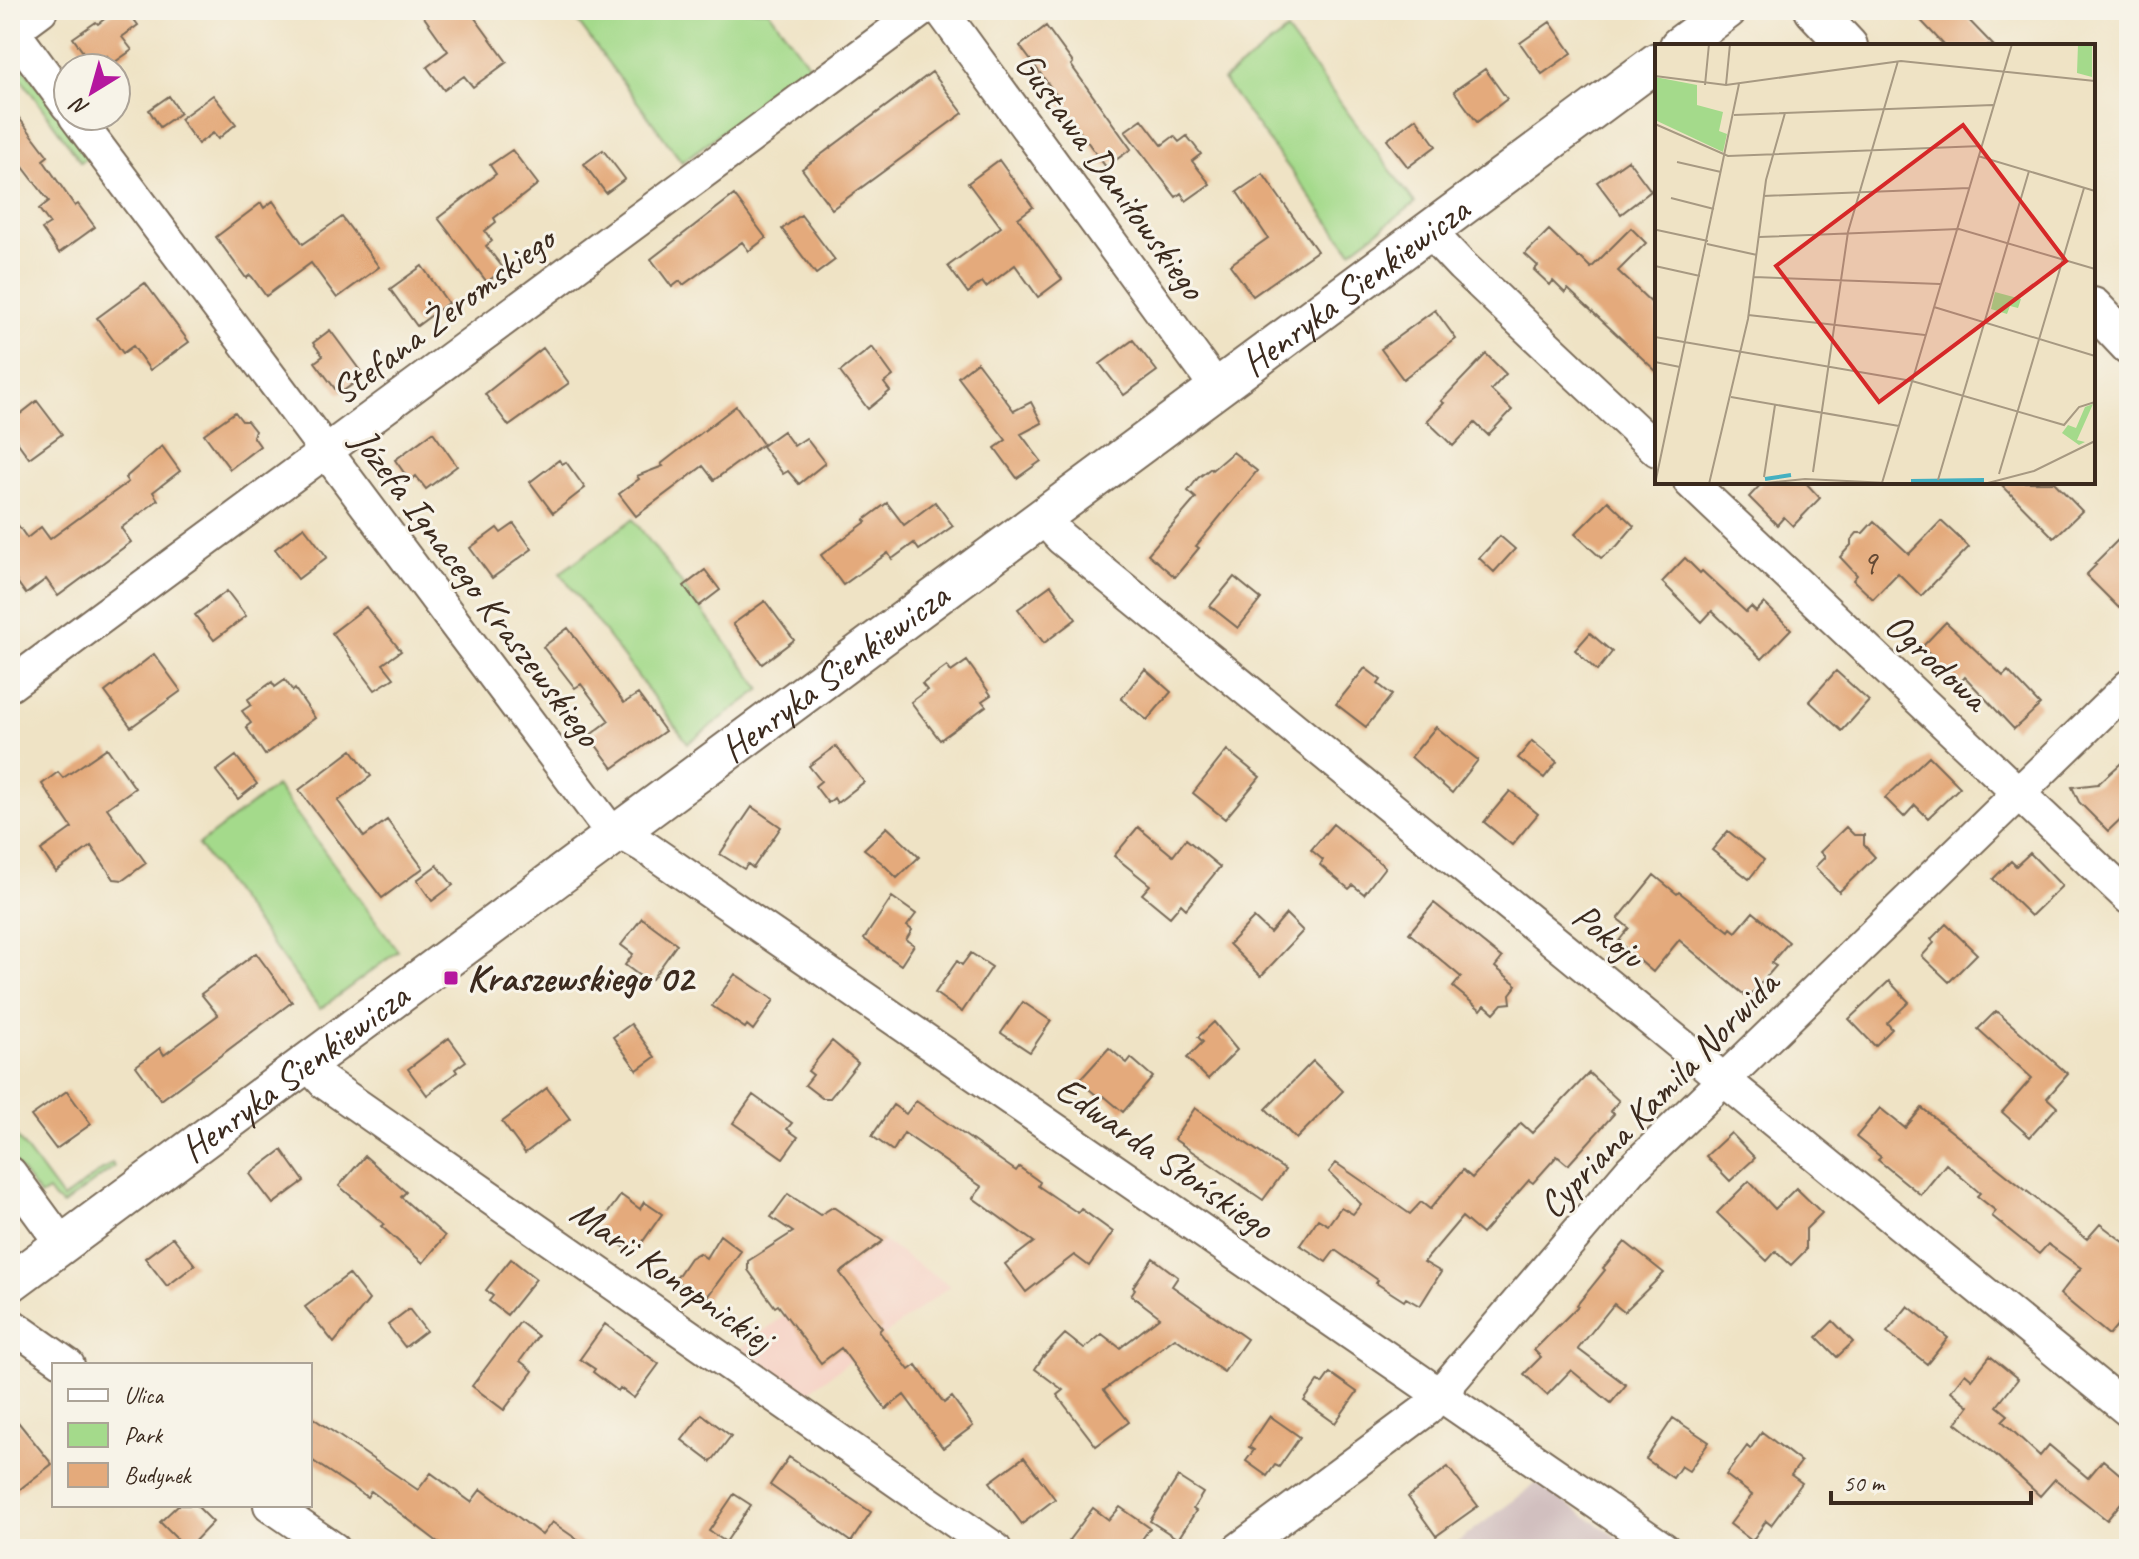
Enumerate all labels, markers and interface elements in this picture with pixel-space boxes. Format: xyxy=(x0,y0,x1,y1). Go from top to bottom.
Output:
street label: Gustawa Daniłowskiego xyxy=(1005,42,1218,311)
inset map xyxy=(1655,44,2095,484)
north arrow xyxy=(52,52,132,132)
text: N xyxy=(64,90,94,122)
street label: Henryka Sienkiewicza xyxy=(1232,185,1481,386)
street label: Stefana Żeromskiego xyxy=(321,214,566,415)
street label: Józefa Ignacego Kraszewskiego xyxy=(340,417,613,758)
house number: 9 xyxy=(1861,541,1879,584)
street label: Henryka Sienkiewicza xyxy=(711,571,960,772)
street label: Ogrodowa xyxy=(1875,602,2000,723)
street label: Pokoju xyxy=(1563,892,1656,980)
place label: Kraszewskiego 02 xyxy=(467,955,697,1002)
street label: Cypriana Kamila Norwida xyxy=(1528,958,1791,1228)
marker: Kraszewskiego 02 xyxy=(442,969,460,987)
street label: Henryka Sienkiewicza xyxy=(171,971,420,1172)
street label: Edwarda Słońskiego xyxy=(1047,1065,1284,1251)
street label: Marii Konopnickiej xyxy=(562,1189,785,1365)
legend xyxy=(52,1363,312,1507)
text: Ulica xyxy=(124,1380,164,1410)
text: Park xyxy=(124,1420,164,1450)
scale bar xyxy=(1831,1455,2031,1505)
text: Budynek xyxy=(124,1460,193,1490)
text: 50 m xyxy=(1843,1468,1886,1498)

